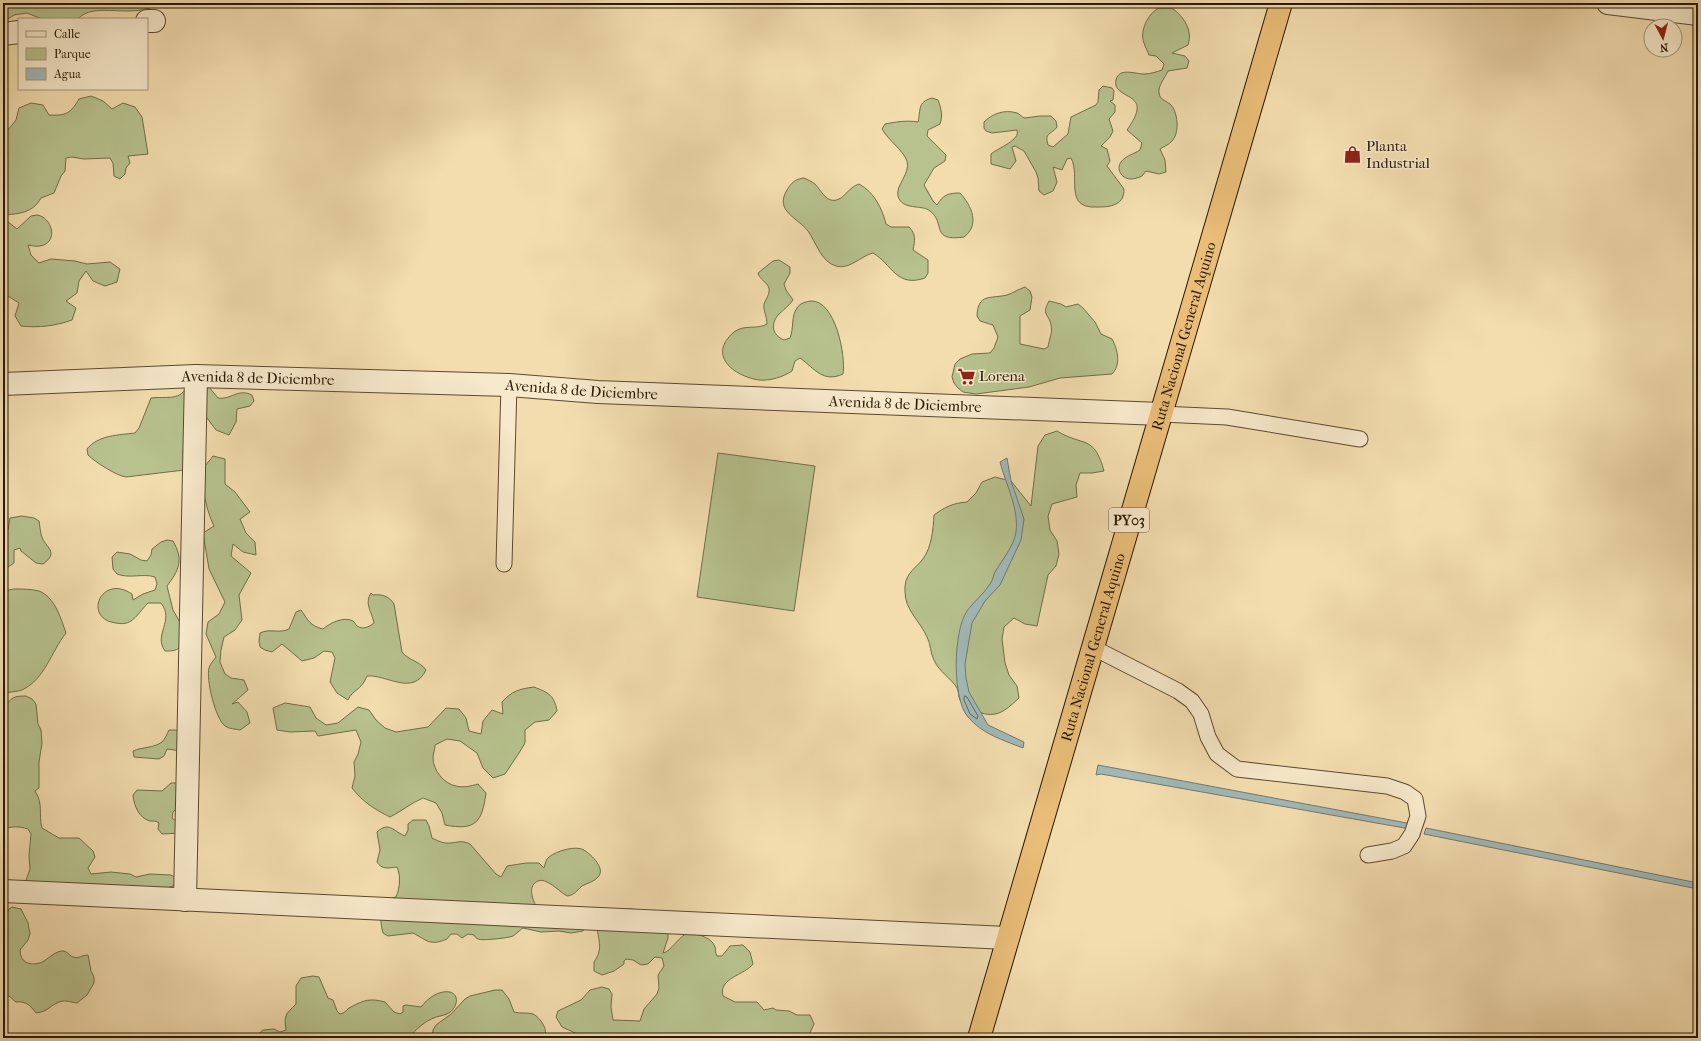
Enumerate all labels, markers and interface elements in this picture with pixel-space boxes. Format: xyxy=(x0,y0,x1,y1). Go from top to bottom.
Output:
legend xyxy=(18,18,148,90)
north arrow xyxy=(1643,18,1683,58)
text: Calle xyxy=(54,27,80,41)
text: N xyxy=(1659,40,1669,54)
text: Parque xyxy=(54,47,91,61)
text: Agua xyxy=(53,67,81,81)
place label: Planta Industrial xyxy=(1366,137,1430,172)
shop icon: Planta Industrial xyxy=(1343,145,1363,165)
street label: Ruta Nacional General Aquino xyxy=(1148,240,1220,433)
supermarket icon: Lorena xyxy=(956,366,976,386)
street label: Avenida 8 de Diciembre xyxy=(180,367,335,389)
place label: Lorena xyxy=(979,367,1026,385)
street label: Avenida 8 de Diciembre xyxy=(503,376,659,403)
street label: Avenida 8 de Diciembre xyxy=(827,392,983,416)
road number: PY03 xyxy=(1109,508,1149,532)
street label: Ruta Nacional General Aquino xyxy=(1057,551,1129,744)

